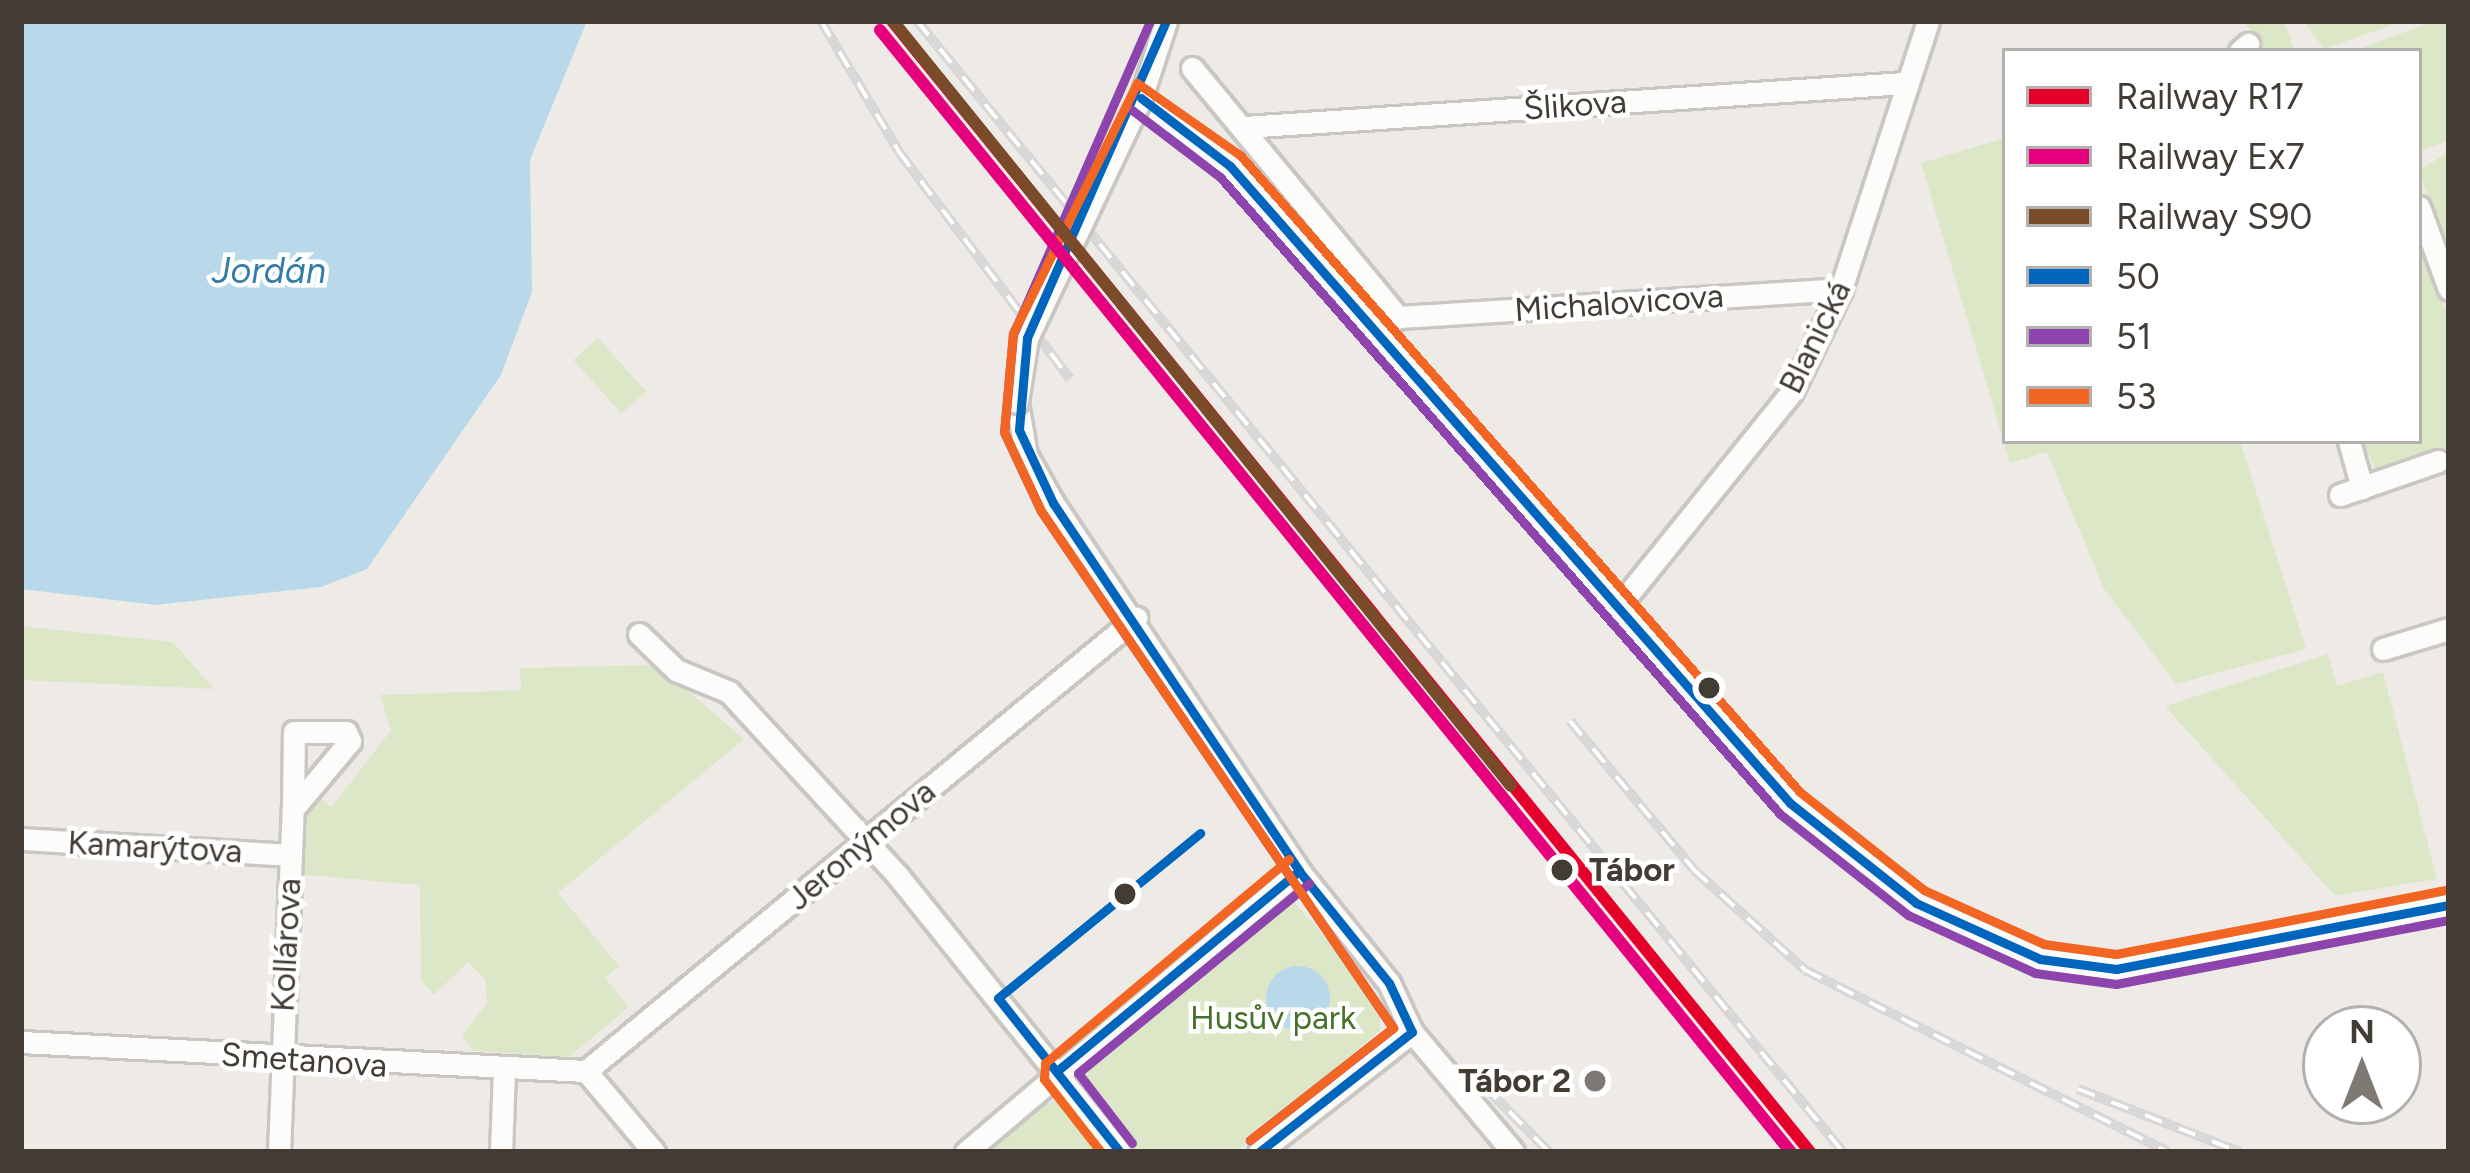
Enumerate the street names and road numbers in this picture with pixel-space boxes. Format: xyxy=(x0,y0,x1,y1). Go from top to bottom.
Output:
street label: Šlikova xyxy=(1522,82,1628,128)
street label: Blanická xyxy=(1771,274,1859,400)
street label: Michalovicova xyxy=(1513,276,1725,330)
street label: Jeronýmova xyxy=(779,772,943,918)
street label: Kamarýtova xyxy=(67,823,243,871)
street label: Kollárova xyxy=(263,877,309,1013)
street label: Smetanova xyxy=(220,1034,388,1086)

